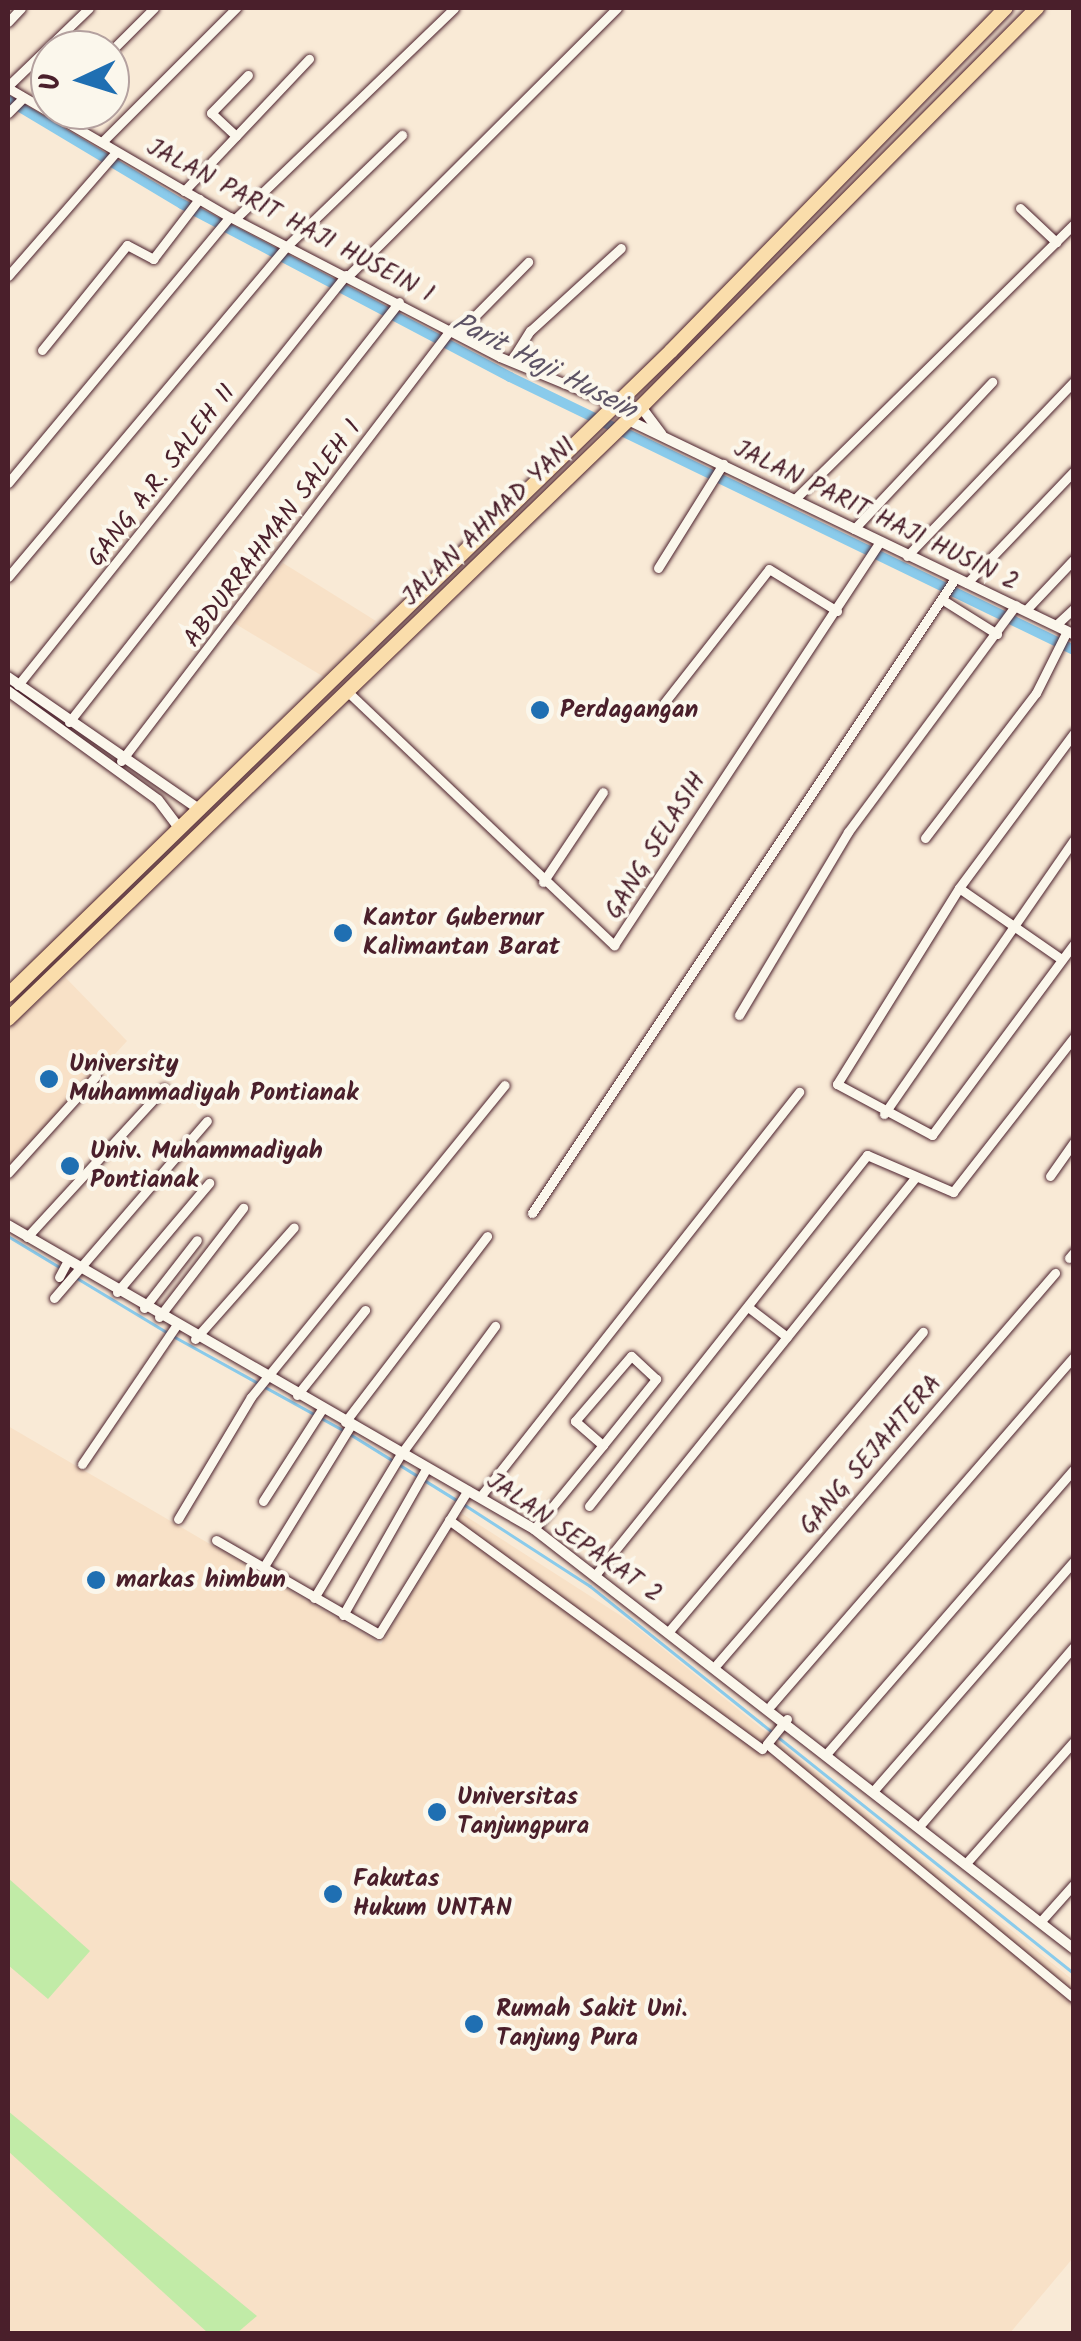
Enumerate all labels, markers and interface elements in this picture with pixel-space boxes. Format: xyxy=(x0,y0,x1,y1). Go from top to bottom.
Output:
north arrow xyxy=(30,30,130,130)
text: U xyxy=(29,72,75,92)
street label: JALAN PARIT HAJI HUSEIN 1 xyxy=(141,132,439,310)
water label: Parit Haji Husein xyxy=(447,306,641,428)
street label: GANG A.R. SALEH II xyxy=(81,379,243,573)
street label: ABDURRAHMAN SALEH 1 xyxy=(178,415,368,653)
street label: JALAN AHMAD YANI xyxy=(396,431,582,613)
street label: JALAN PARIT HAJI HUSIN 2 xyxy=(729,434,1023,598)
place label: Perdagangan xyxy=(560,695,698,725)
marker: Perdagangan xyxy=(529,699,551,721)
street label: GANG SELASIH xyxy=(599,767,713,925)
place label: Kantor Gubernur Kalimantan Barat xyxy=(363,904,560,963)
marker: Kantor Gubernur Kalimantan Barat xyxy=(332,922,354,944)
place label: University Muhammadiyah Pontianak xyxy=(69,1050,358,1109)
marker: University Muhammadiyah Pontianak xyxy=(38,1068,60,1090)
place label: Univ. Muhammadiyah Pontianak xyxy=(90,1137,323,1196)
marker: Univ. Muhammadiyah Pontianak xyxy=(59,1155,81,1177)
street label: GANG SEJAHTERA xyxy=(793,1369,949,1541)
street label: JALAN SEPAKAT 2 xyxy=(481,1466,667,1610)
place label: markas himbun xyxy=(116,1565,286,1595)
marker: markas himbun xyxy=(85,1569,107,1591)
place label: Universitas Tanjungpura xyxy=(457,1783,589,1842)
marker: Universitas Tanjungpura xyxy=(426,1801,448,1823)
place label: Fakutas Hukum UNTAN xyxy=(353,1865,512,1924)
marker: Fakutas Hukum UNTAN xyxy=(322,1883,344,1905)
place label: Rumah Sakit Uni. Tanjung Pura xyxy=(496,1995,688,2054)
marker: Rumah Sakit Uni. Tanjung Pura xyxy=(461,2011,487,2037)

